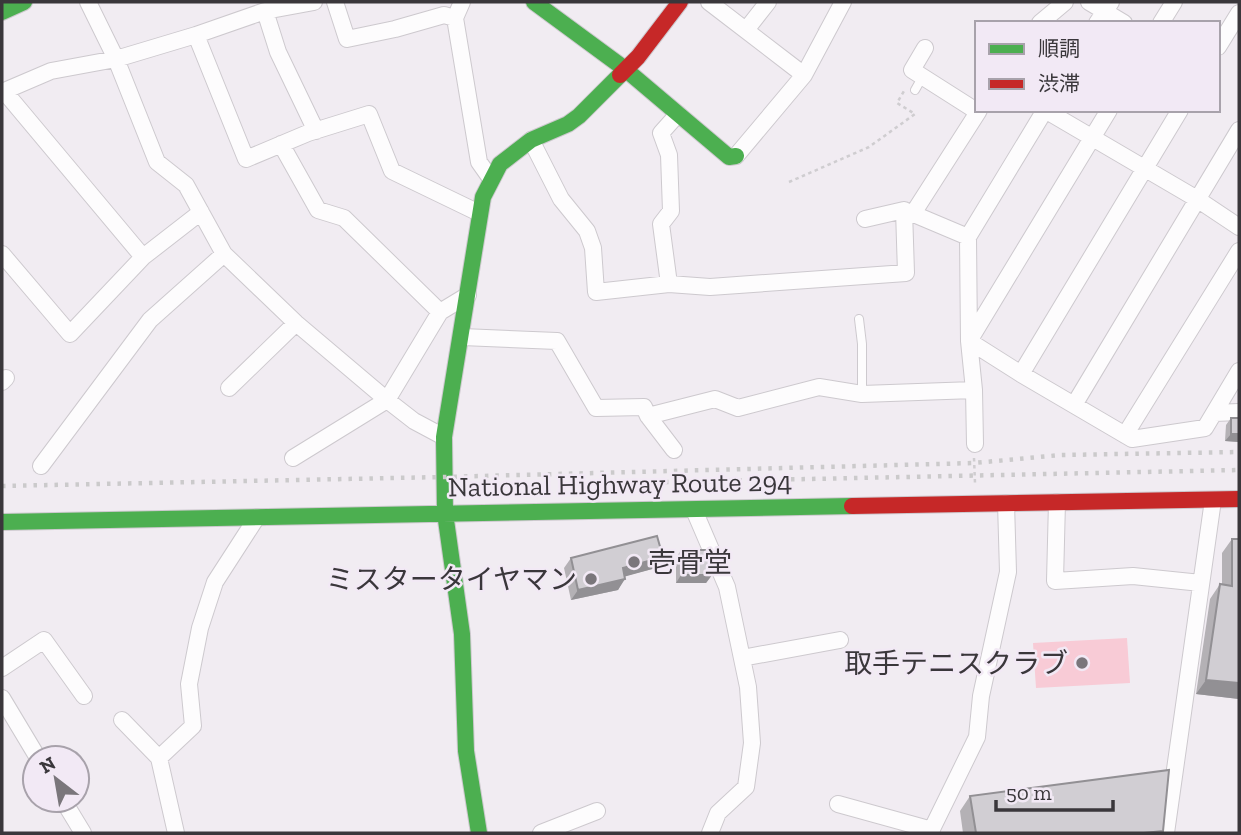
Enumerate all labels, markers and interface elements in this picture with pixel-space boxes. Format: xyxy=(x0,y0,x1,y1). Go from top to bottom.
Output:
legend xyxy=(975,21,1220,112)
text: 順調 xyxy=(1038,36,1080,61)
text: 渋滞 xyxy=(1038,71,1080,96)
street label: National Highway Route 294 xyxy=(447,464,793,504)
place label: 壱骨堂 xyxy=(648,546,732,579)
marker: 壱骨堂 xyxy=(626,554,642,570)
place label: ミスタータイヤマン xyxy=(326,563,577,596)
marker: ミスタータイヤマン xyxy=(583,571,599,587)
place label: 取手テニスクラブ xyxy=(844,647,1068,680)
marker: 取手テニスクラブ xyxy=(1074,655,1090,671)
north arrow xyxy=(21,744,91,814)
text: N xyxy=(35,751,60,778)
scale bar xyxy=(996,768,1113,812)
text: 50 m xyxy=(1006,780,1052,805)

